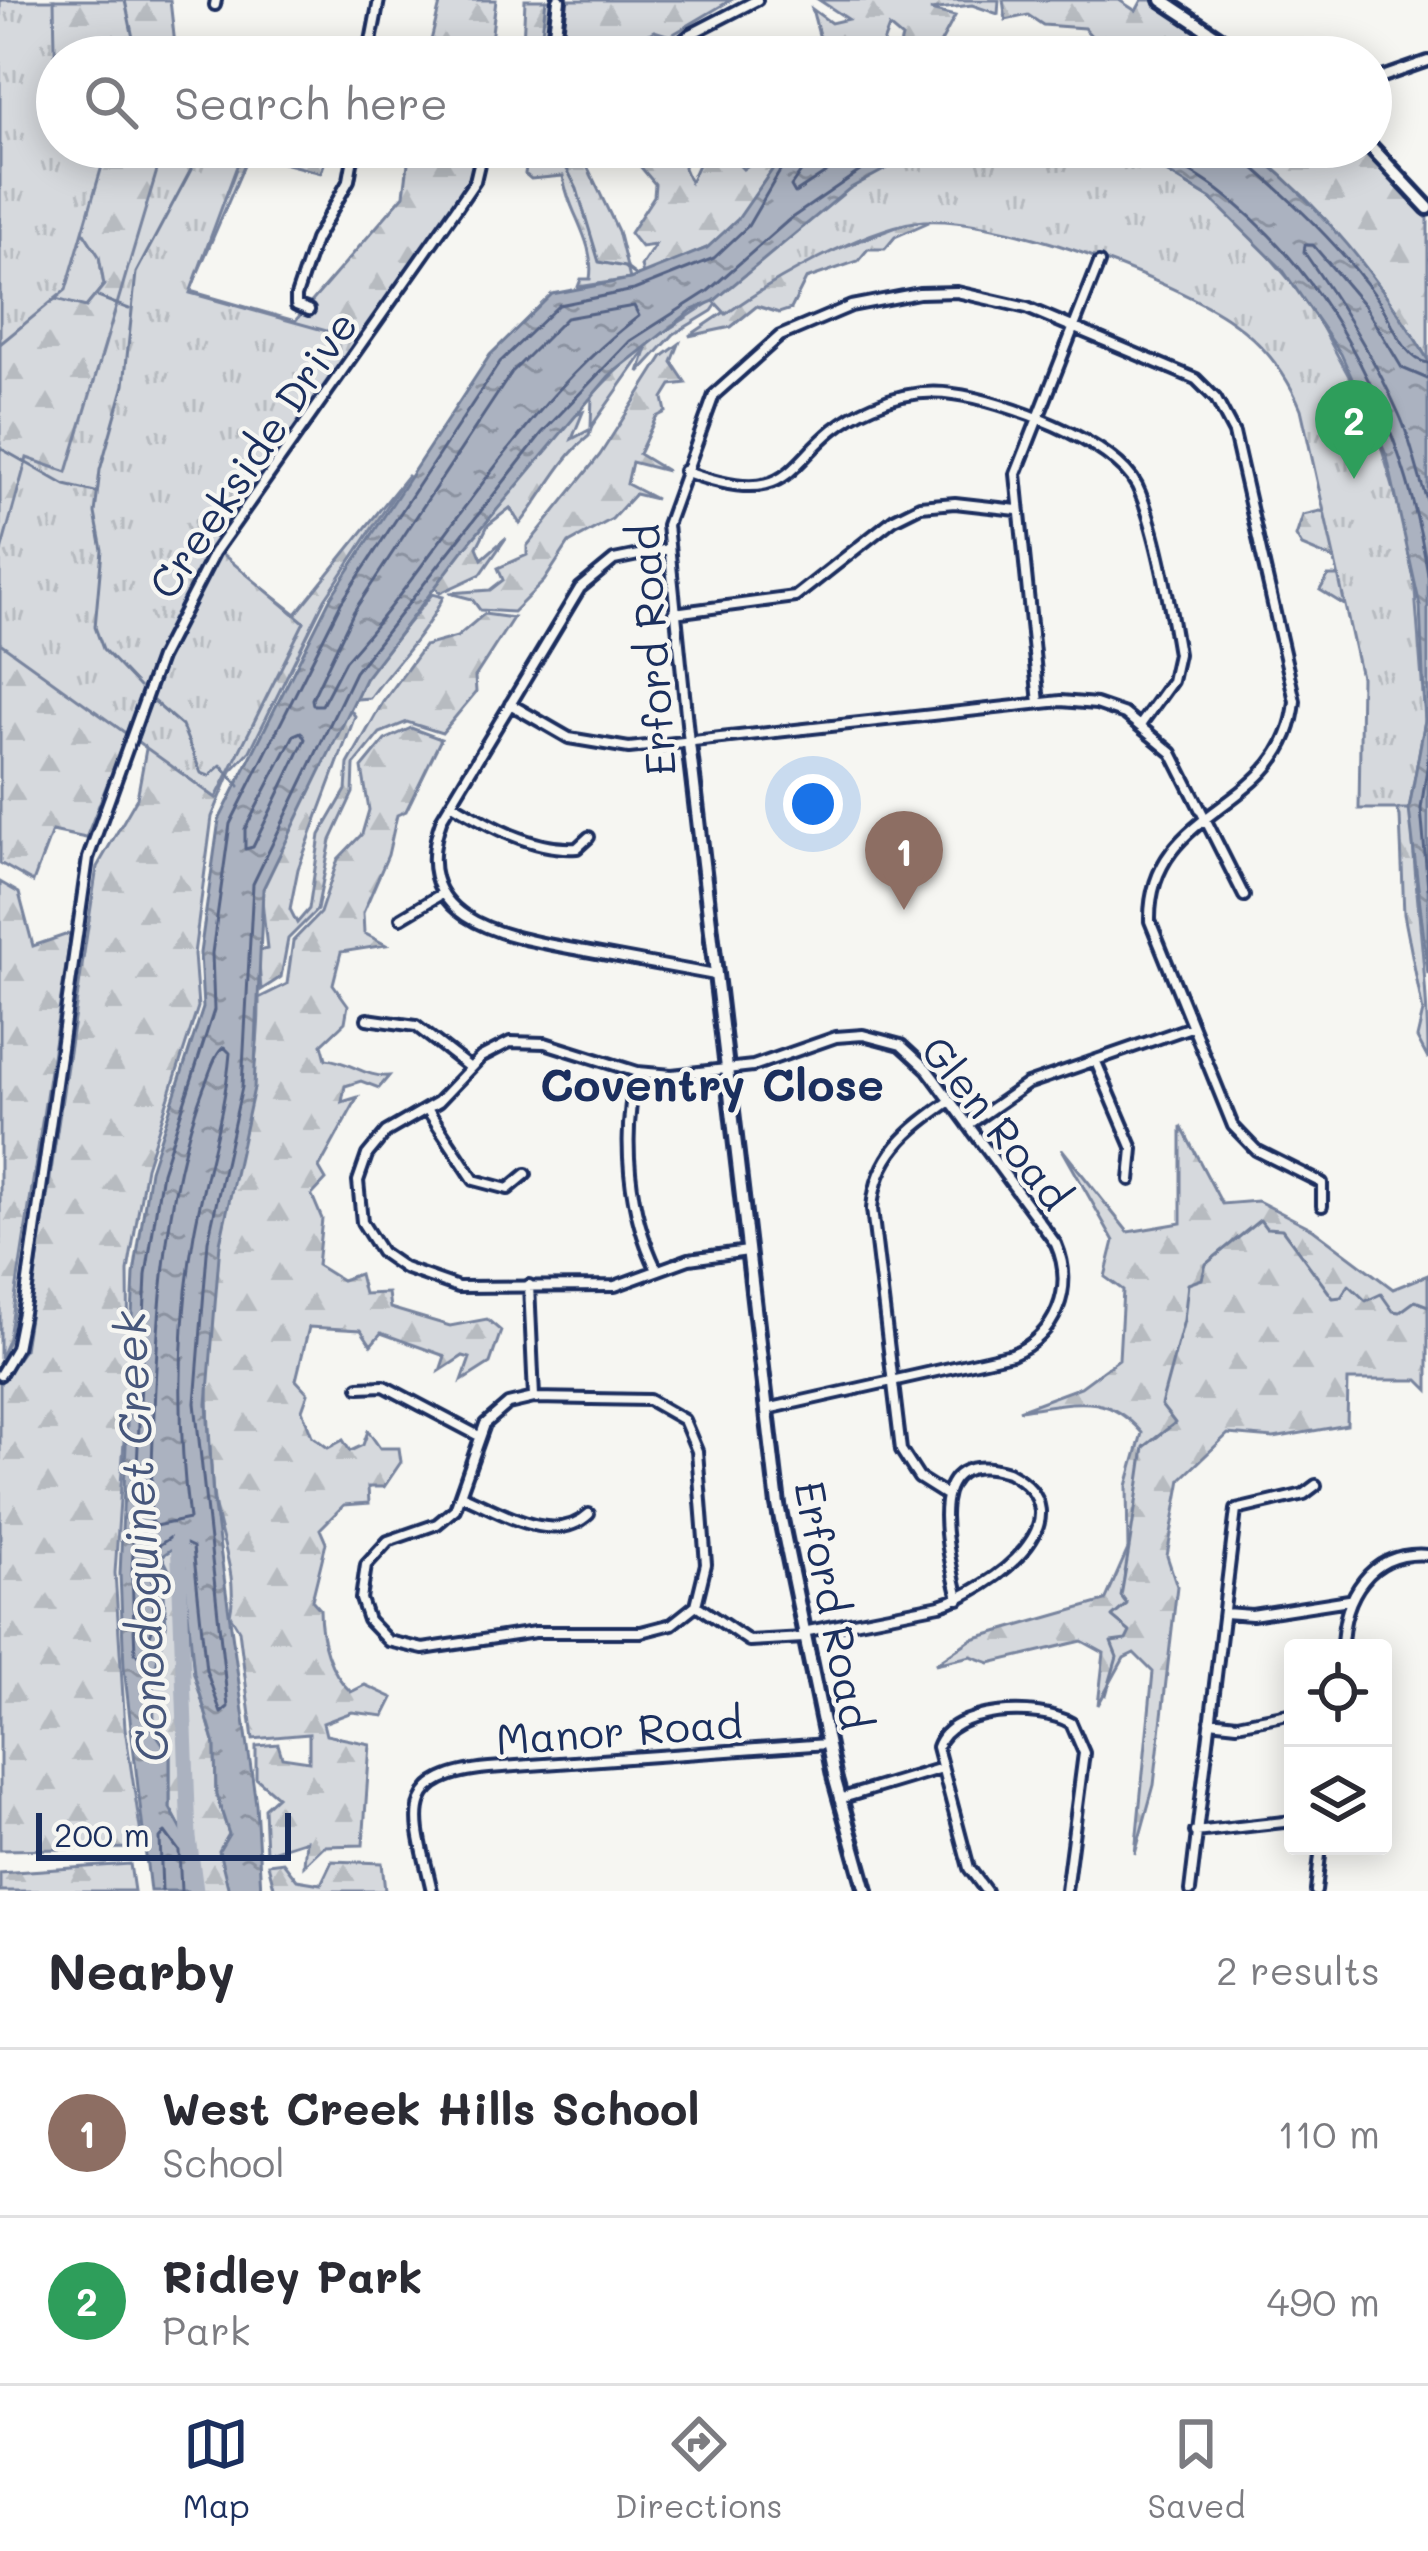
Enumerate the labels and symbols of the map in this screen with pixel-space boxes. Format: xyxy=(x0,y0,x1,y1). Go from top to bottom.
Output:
street label: Creekside Drive xyxy=(135,299,369,609)
pin: 2 xyxy=(1315,380,1393,479)
street label: Erford Road xyxy=(615,522,687,778)
your location xyxy=(783,774,843,834)
pin: 1 xyxy=(865,811,943,910)
street label: Glen Road xyxy=(910,1023,1084,1221)
district label: Coventry Close xyxy=(540,1054,884,1113)
water label: Conodoguinet Creek xyxy=(98,1309,180,1764)
street label: Erford Road xyxy=(783,1476,885,1734)
street label: Manor Road xyxy=(494,1694,744,1766)
scale bar xyxy=(36,1807,291,1860)

